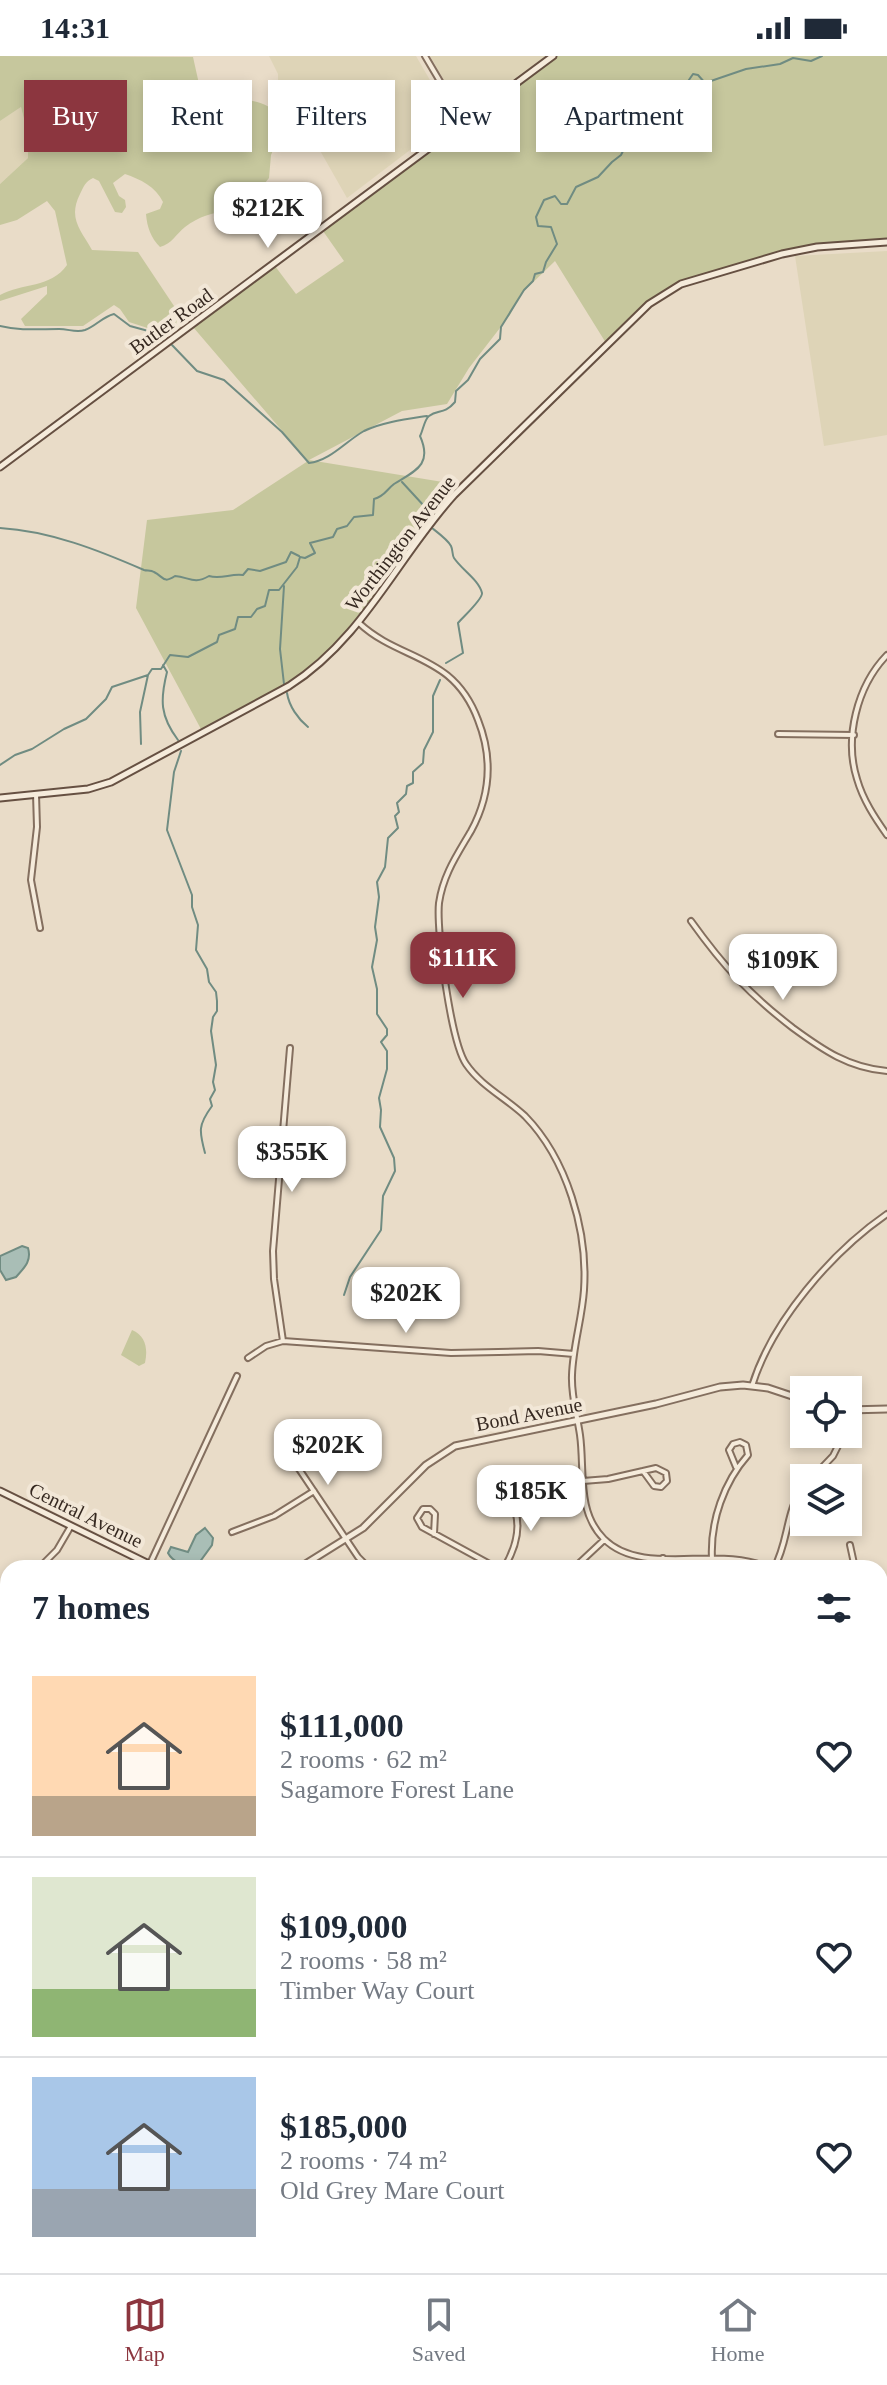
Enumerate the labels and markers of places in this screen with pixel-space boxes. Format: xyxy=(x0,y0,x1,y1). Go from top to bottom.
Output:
pin: $212K xyxy=(212,182,324,250)
pin: $111K xyxy=(407,932,519,1000)
pin: $109K xyxy=(727,934,839,1002)
pin: $355K xyxy=(236,1126,348,1194)
pin: $202K xyxy=(350,1267,462,1335)
pin: $202K xyxy=(272,1419,384,1487)
pin: $185K xyxy=(475,1465,587,1533)

